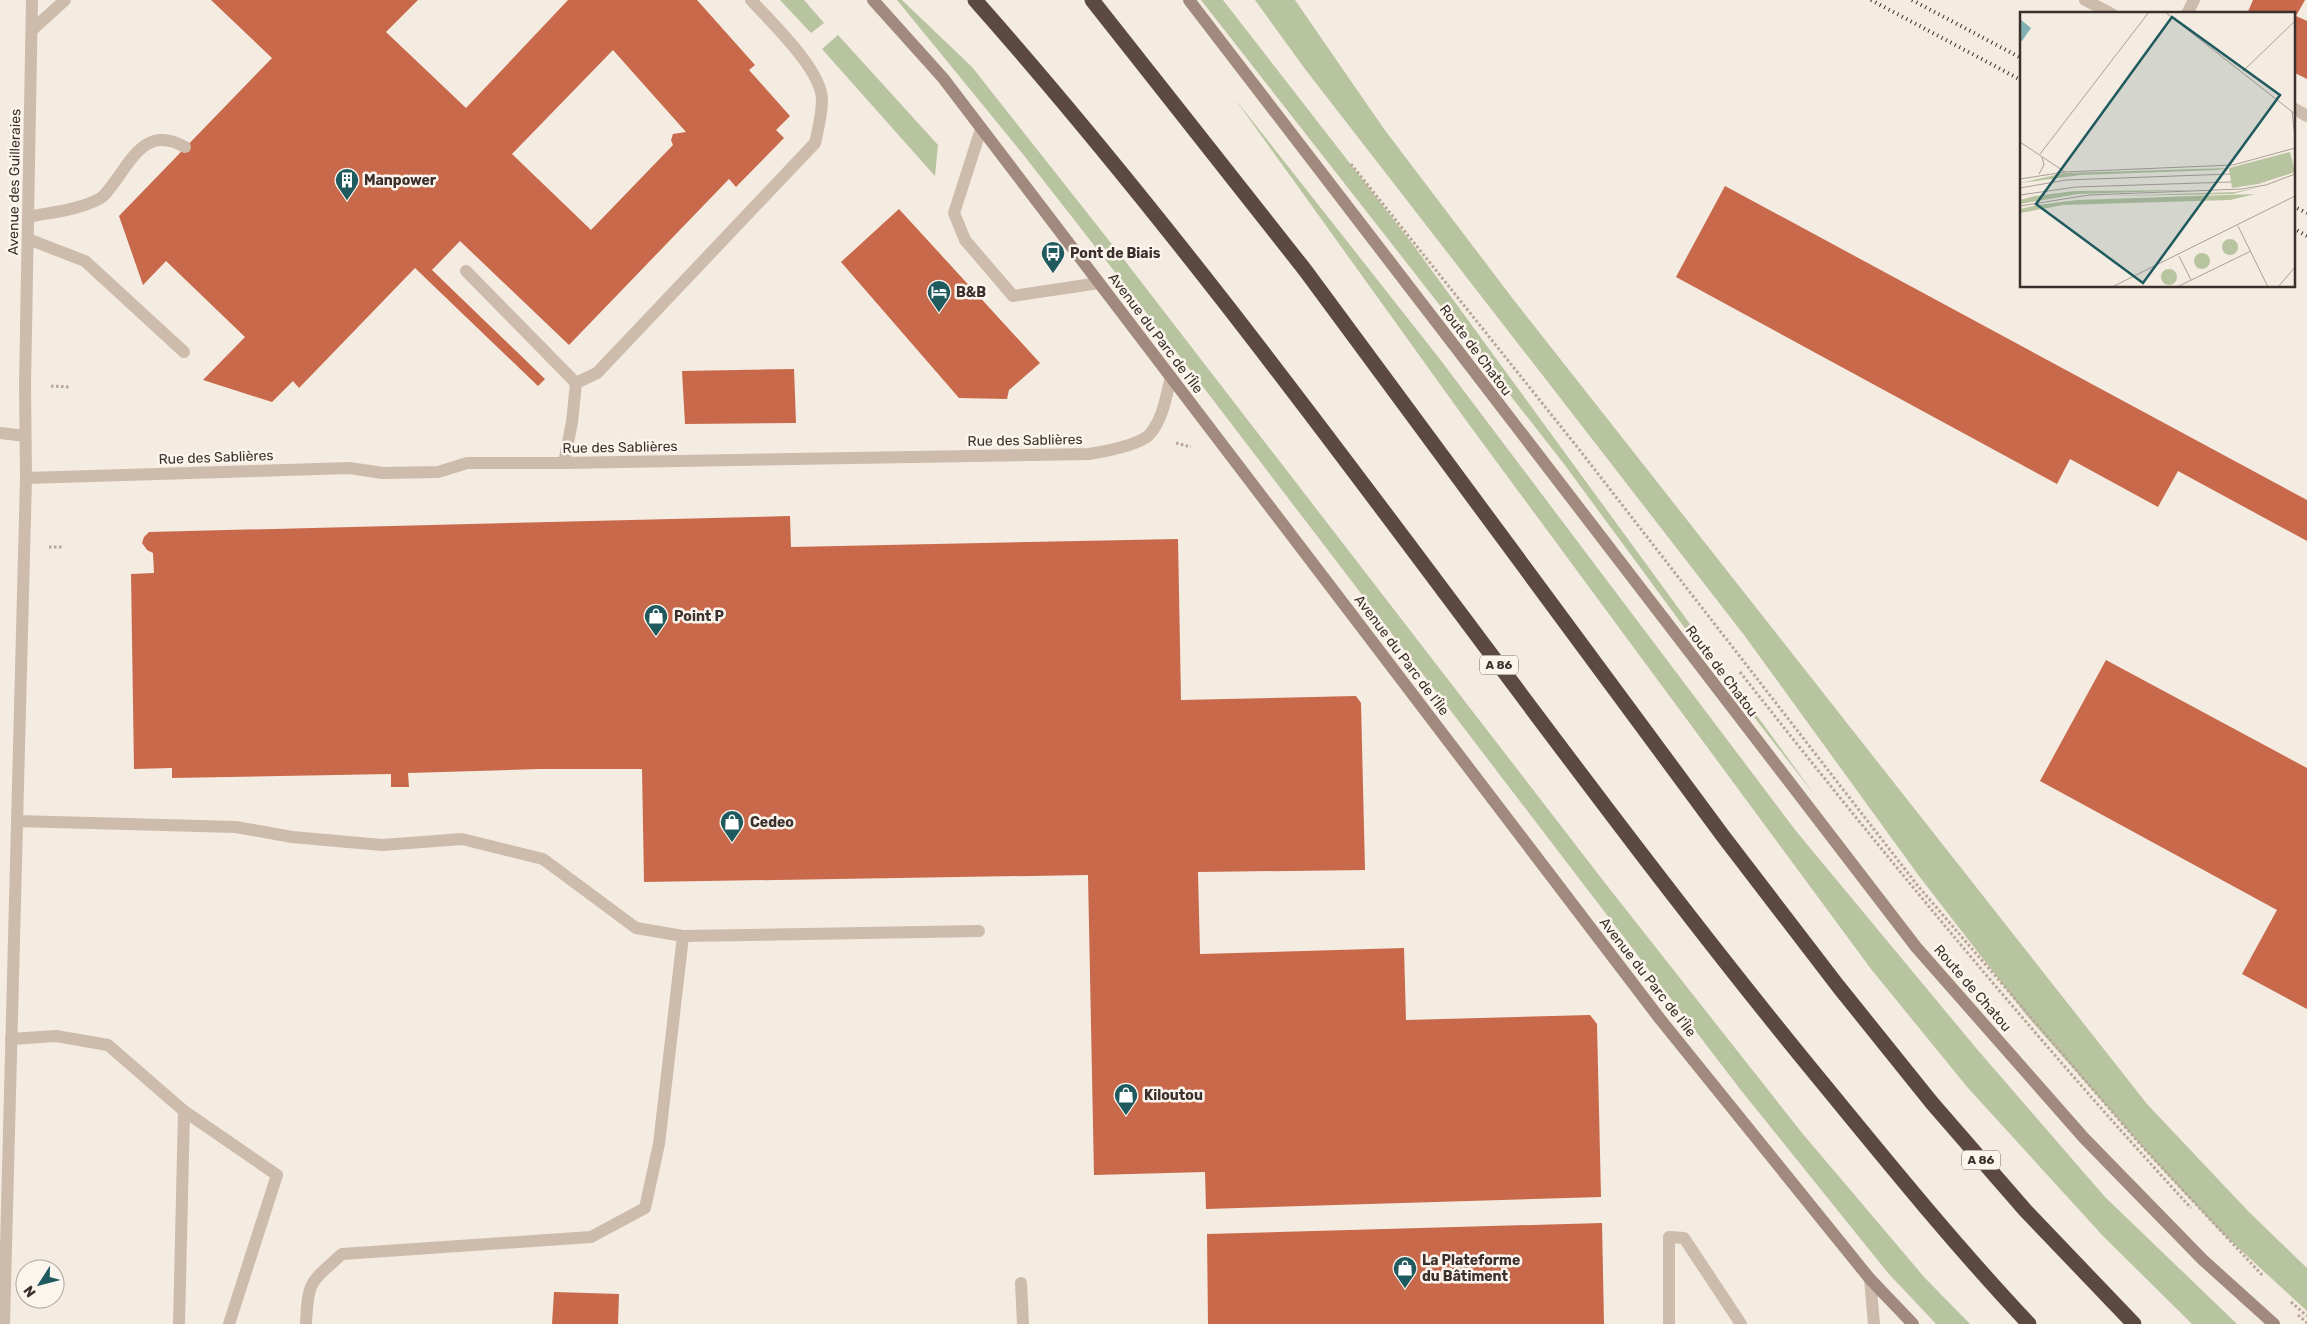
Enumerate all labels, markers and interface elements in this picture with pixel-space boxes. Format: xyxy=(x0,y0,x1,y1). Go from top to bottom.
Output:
inset map xyxy=(2020,12,2294,288)
street label: Avenue des Guilleraies xyxy=(5,109,24,255)
building icon: Manpower xyxy=(334,167,360,201)
place label: Manpower xyxy=(364,172,437,189)
bus stop icon: Pont de Biais xyxy=(1040,240,1066,274)
place label: Pont de Biais xyxy=(1070,245,1161,262)
street label: Avenue du Parc de l'Île xyxy=(1105,269,1207,397)
hotel icon: B&B xyxy=(926,279,952,313)
place label: B&B xyxy=(956,284,986,301)
street label: Route de Chatou xyxy=(1436,302,1515,399)
street label: Rue des Sablières xyxy=(967,431,1083,450)
street label: Rue des Sablières xyxy=(562,438,678,457)
street label: Rue des Sablières xyxy=(158,447,274,468)
street label: Avenue du Parc de l'Île xyxy=(1351,591,1453,719)
shop icon: Point P xyxy=(643,603,669,637)
place label: Point P xyxy=(674,608,724,625)
street label: Route de Chatou xyxy=(1682,623,1761,720)
road number: A 86 xyxy=(1480,656,1518,674)
shop icon: Cedeo xyxy=(719,809,745,843)
place label: Cedeo xyxy=(750,814,794,831)
street label: Avenue du Parc de l'Île xyxy=(1596,914,1700,1040)
street label: Route de Chatou xyxy=(1930,941,2015,1035)
shop icon: Kiloutou xyxy=(1113,1082,1139,1116)
place label: Kiloutou xyxy=(1144,1087,1203,1104)
road number: A 86 xyxy=(1962,1150,2000,1170)
place label: La Plateforme du Bâtiment xyxy=(1422,1252,1520,1285)
shop icon: La Plateforme du Bâtiment xyxy=(1392,1255,1418,1289)
north arrow xyxy=(15,1259,65,1309)
text: N xyxy=(20,1282,40,1300)

